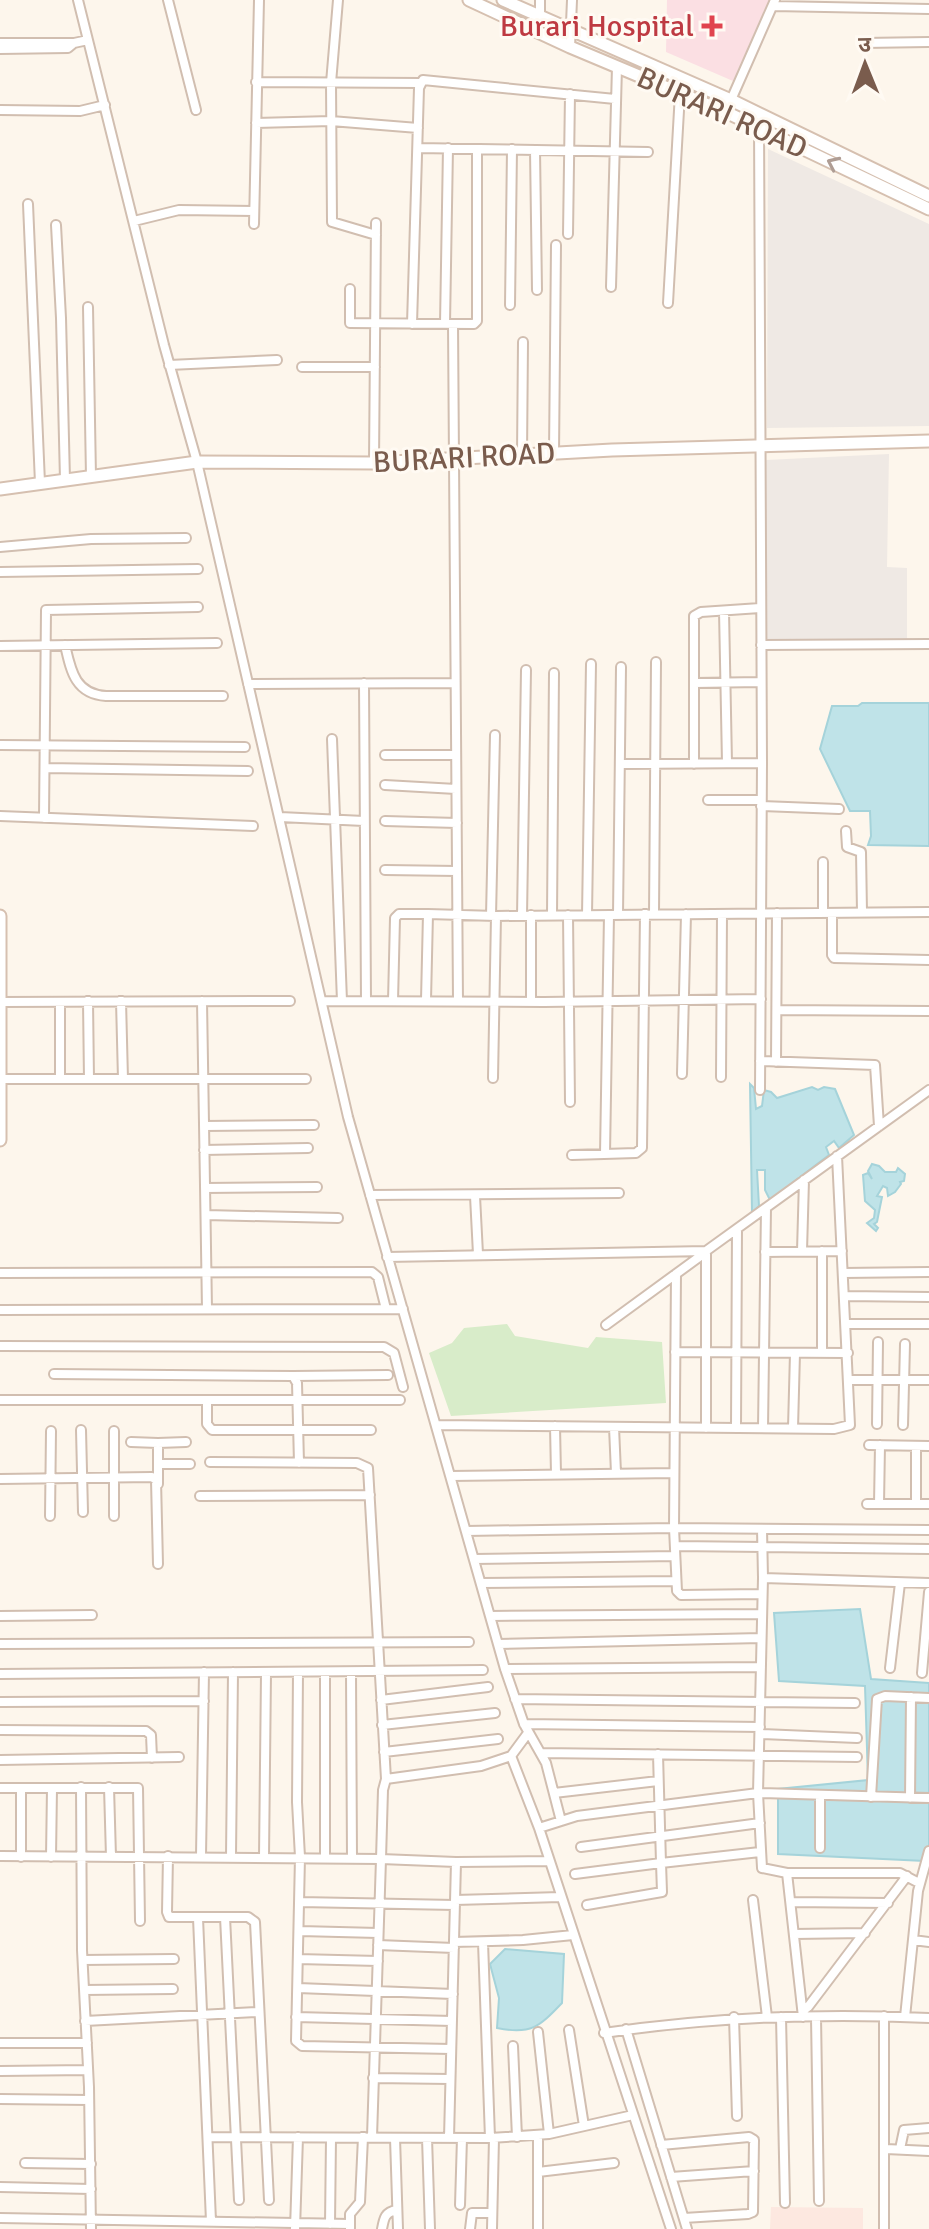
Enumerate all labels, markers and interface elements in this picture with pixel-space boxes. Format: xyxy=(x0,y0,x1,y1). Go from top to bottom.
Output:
place label: Burari Hospital xyxy=(500,8,694,45)
marker: Burari Hospital xyxy=(701,15,723,37)
north arrow xyxy=(825,24,905,104)
text: उ xyxy=(858,31,872,58)
street label: BURARI ROAD xyxy=(631,59,813,167)
one-way arrow xyxy=(827,157,842,173)
street label: BURARI ROAD xyxy=(372,435,556,481)

